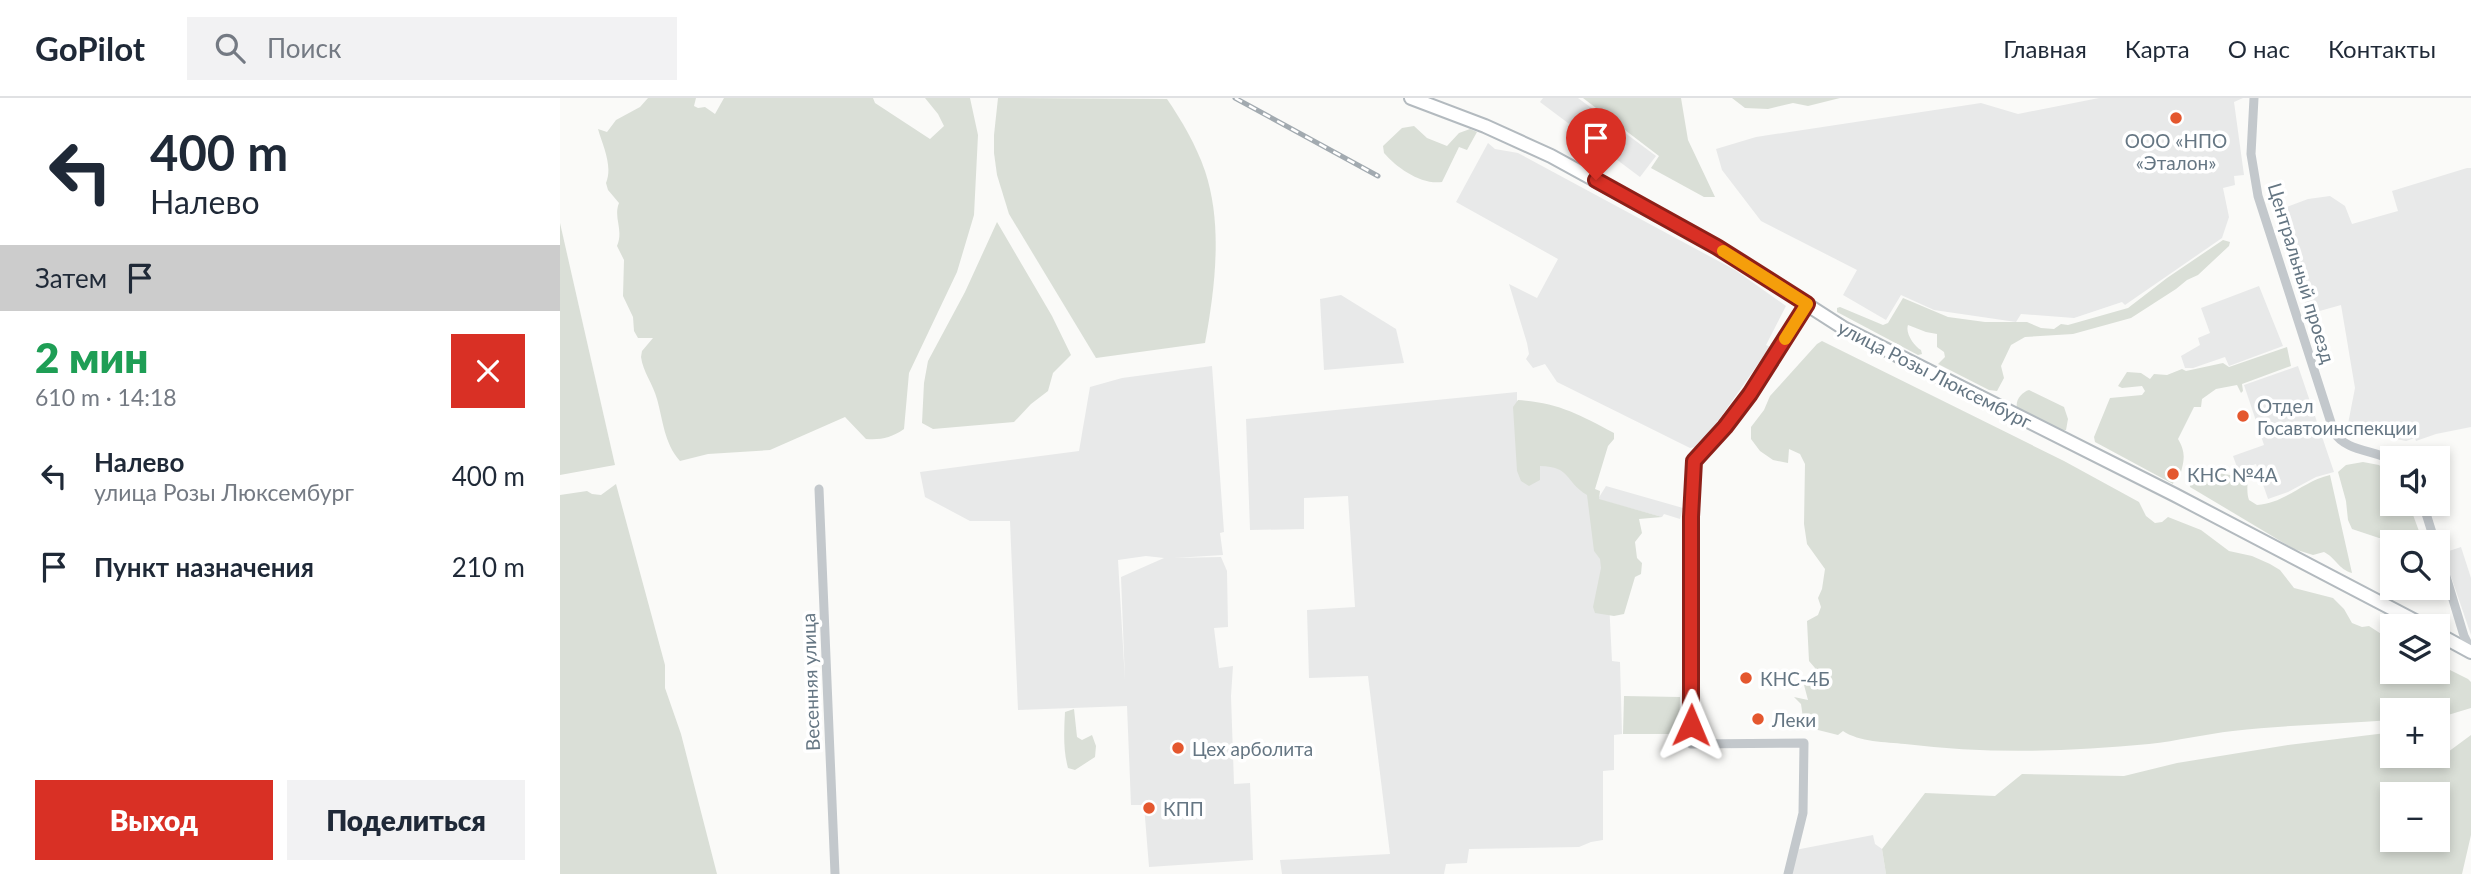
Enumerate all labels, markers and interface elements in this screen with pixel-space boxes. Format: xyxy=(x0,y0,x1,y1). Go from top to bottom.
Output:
search box xyxy=(187,17,677,80)
text: GoPilot xyxy=(35,28,145,68)
icon: search xyxy=(211,29,249,67)
text: Поиск xyxy=(267,32,341,64)
text: Главная xyxy=(2003,34,2087,63)
text: Карта xyxy=(2125,34,2190,63)
text: О нас xyxy=(2228,34,2290,63)
text: Контакты xyxy=(2328,34,2436,63)
pin xyxy=(1566,108,1626,180)
marker: ООО «НПО «Эталон» xyxy=(2168,110,2184,126)
icon: arrive xyxy=(1577,119,1615,157)
text: 400 m xyxy=(150,123,288,181)
icon: left xyxy=(35,126,126,217)
place label: ООО «НПО «Эталон» xyxy=(2125,129,2227,174)
street label: Центральный проезд xyxy=(2264,180,2340,366)
text: Налево xyxy=(150,182,260,221)
icon: arrive xyxy=(121,259,159,297)
text: Затем xyxy=(35,262,107,294)
street label: улица Розы Люксембург xyxy=(1834,315,2036,433)
text: 2 мин xyxy=(35,332,149,382)
button: close xyxy=(451,334,525,408)
text: 610 m · 14:18 xyxy=(35,383,177,411)
place label: Отдел Госавтоинспекции xyxy=(2257,394,2417,439)
marker: Отдел Госавтоинспекции xyxy=(2235,408,2251,424)
text: Налево xyxy=(94,446,184,478)
map controls xyxy=(2380,446,2450,852)
button: sound xyxy=(2380,446,2450,516)
icon: left xyxy=(35,457,73,495)
text: 400 m xyxy=(452,460,525,492)
place label: КНС №4А xyxy=(2187,463,2278,486)
marker: КНС №4А xyxy=(2165,466,2181,482)
text: улица Розы Люксембург xyxy=(94,478,354,506)
button: search xyxy=(2380,530,2450,600)
icon: arrive xyxy=(35,548,73,586)
text: Пункт назначения xyxy=(94,551,314,583)
text: 210 m xyxy=(452,551,525,583)
street label: Весенняя улица xyxy=(796,613,824,751)
button: layers xyxy=(2380,614,2450,684)
place label: КНС-4Б xyxy=(1760,667,1830,690)
marker: КНС-4Б xyxy=(1738,670,1754,686)
position arrow xyxy=(1654,688,1728,762)
button: + xyxy=(2380,698,2450,768)
place label: Леки xyxy=(1771,708,1816,731)
marker: Леки xyxy=(1750,711,1766,727)
place label: Цех арболита xyxy=(1192,737,1313,760)
marker: Цех арболита xyxy=(1170,740,1186,756)
button: Выход xyxy=(35,780,273,860)
button: Поделиться xyxy=(287,780,525,860)
button: − xyxy=(2380,782,2450,852)
place label: КПП xyxy=(1163,797,1204,820)
marker: КПП xyxy=(1141,800,1157,816)

